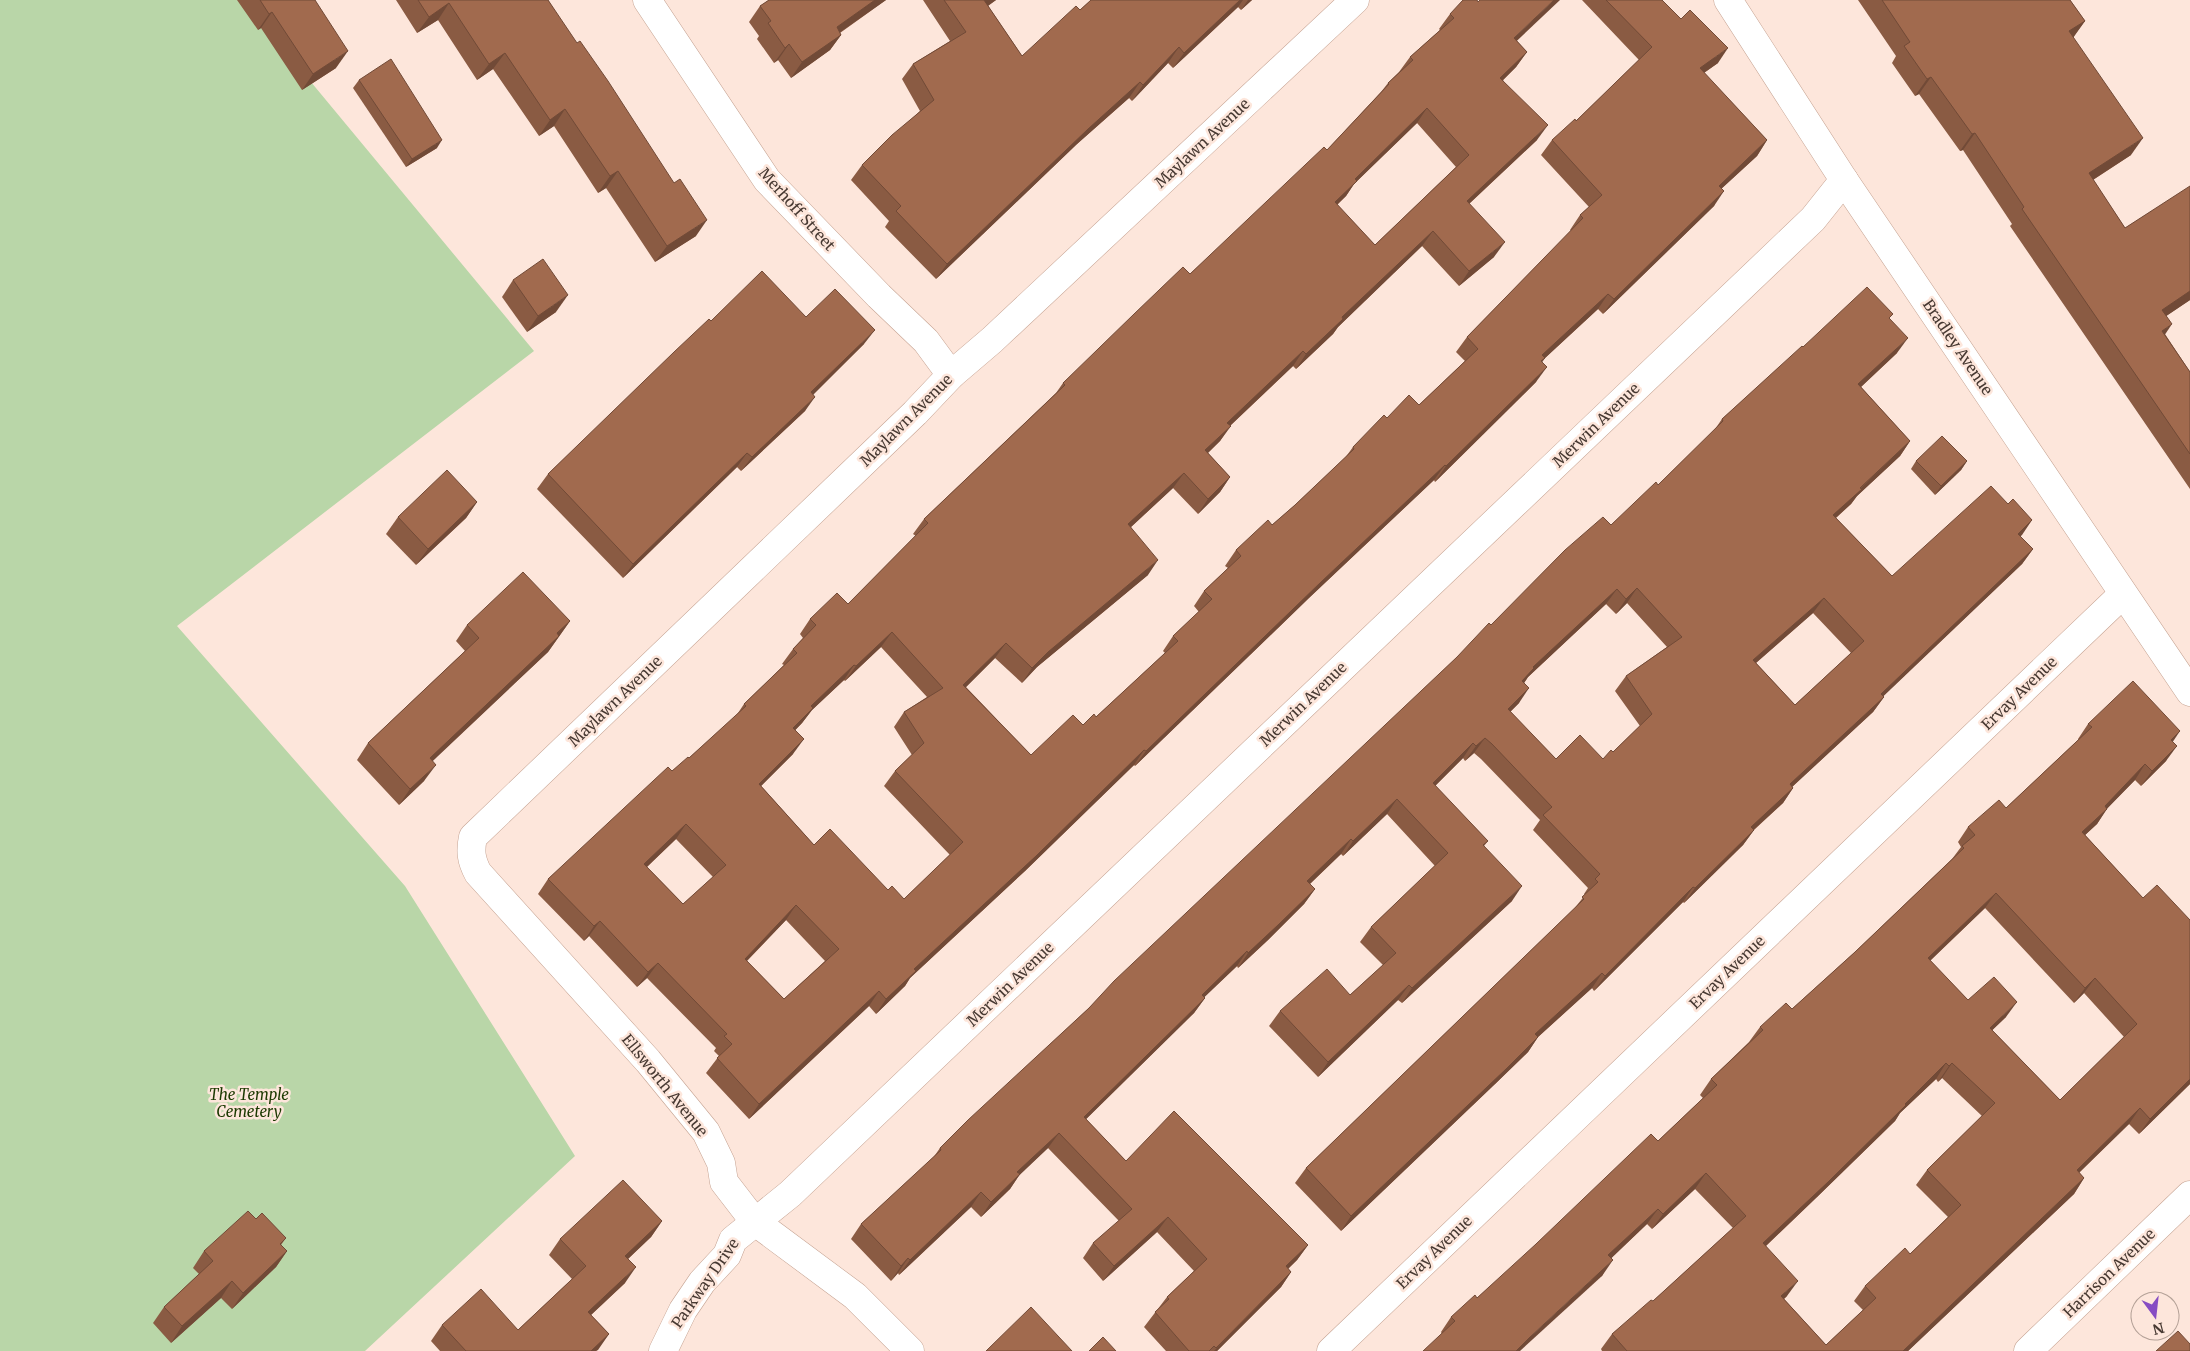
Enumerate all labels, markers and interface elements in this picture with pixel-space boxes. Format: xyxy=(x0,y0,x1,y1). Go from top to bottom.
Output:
street label: Maylawn Avenue xyxy=(1151,94,1253,192)
street label: Merhoff Street xyxy=(755,163,839,255)
street label: Bradley Avenue xyxy=(1919,296,1997,399)
street label: Maylawn Avenue xyxy=(856,370,956,470)
street label: Merwin Avenue xyxy=(1549,379,1644,471)
street label: Maylawn Avenue xyxy=(564,651,666,750)
street label: Ervay Avenue xyxy=(1977,652,2061,734)
street label: Merwin Avenue xyxy=(1256,658,1351,750)
street label: Ervay Avenue xyxy=(1685,931,1769,1013)
street label: Merwin Avenue xyxy=(963,938,1058,1030)
street label: Ellsworth Avenue xyxy=(618,1030,712,1140)
park label: The Temple Cemetery xyxy=(209,1085,289,1121)
street label: Ervay Avenue xyxy=(1392,1211,1476,1293)
street label: Harrison Avenue xyxy=(2059,1224,2159,1322)
street label: Parkway Drive xyxy=(667,1234,743,1331)
north arrow xyxy=(2130,1291,2180,1341)
text: N xyxy=(2151,1318,2166,1339)

